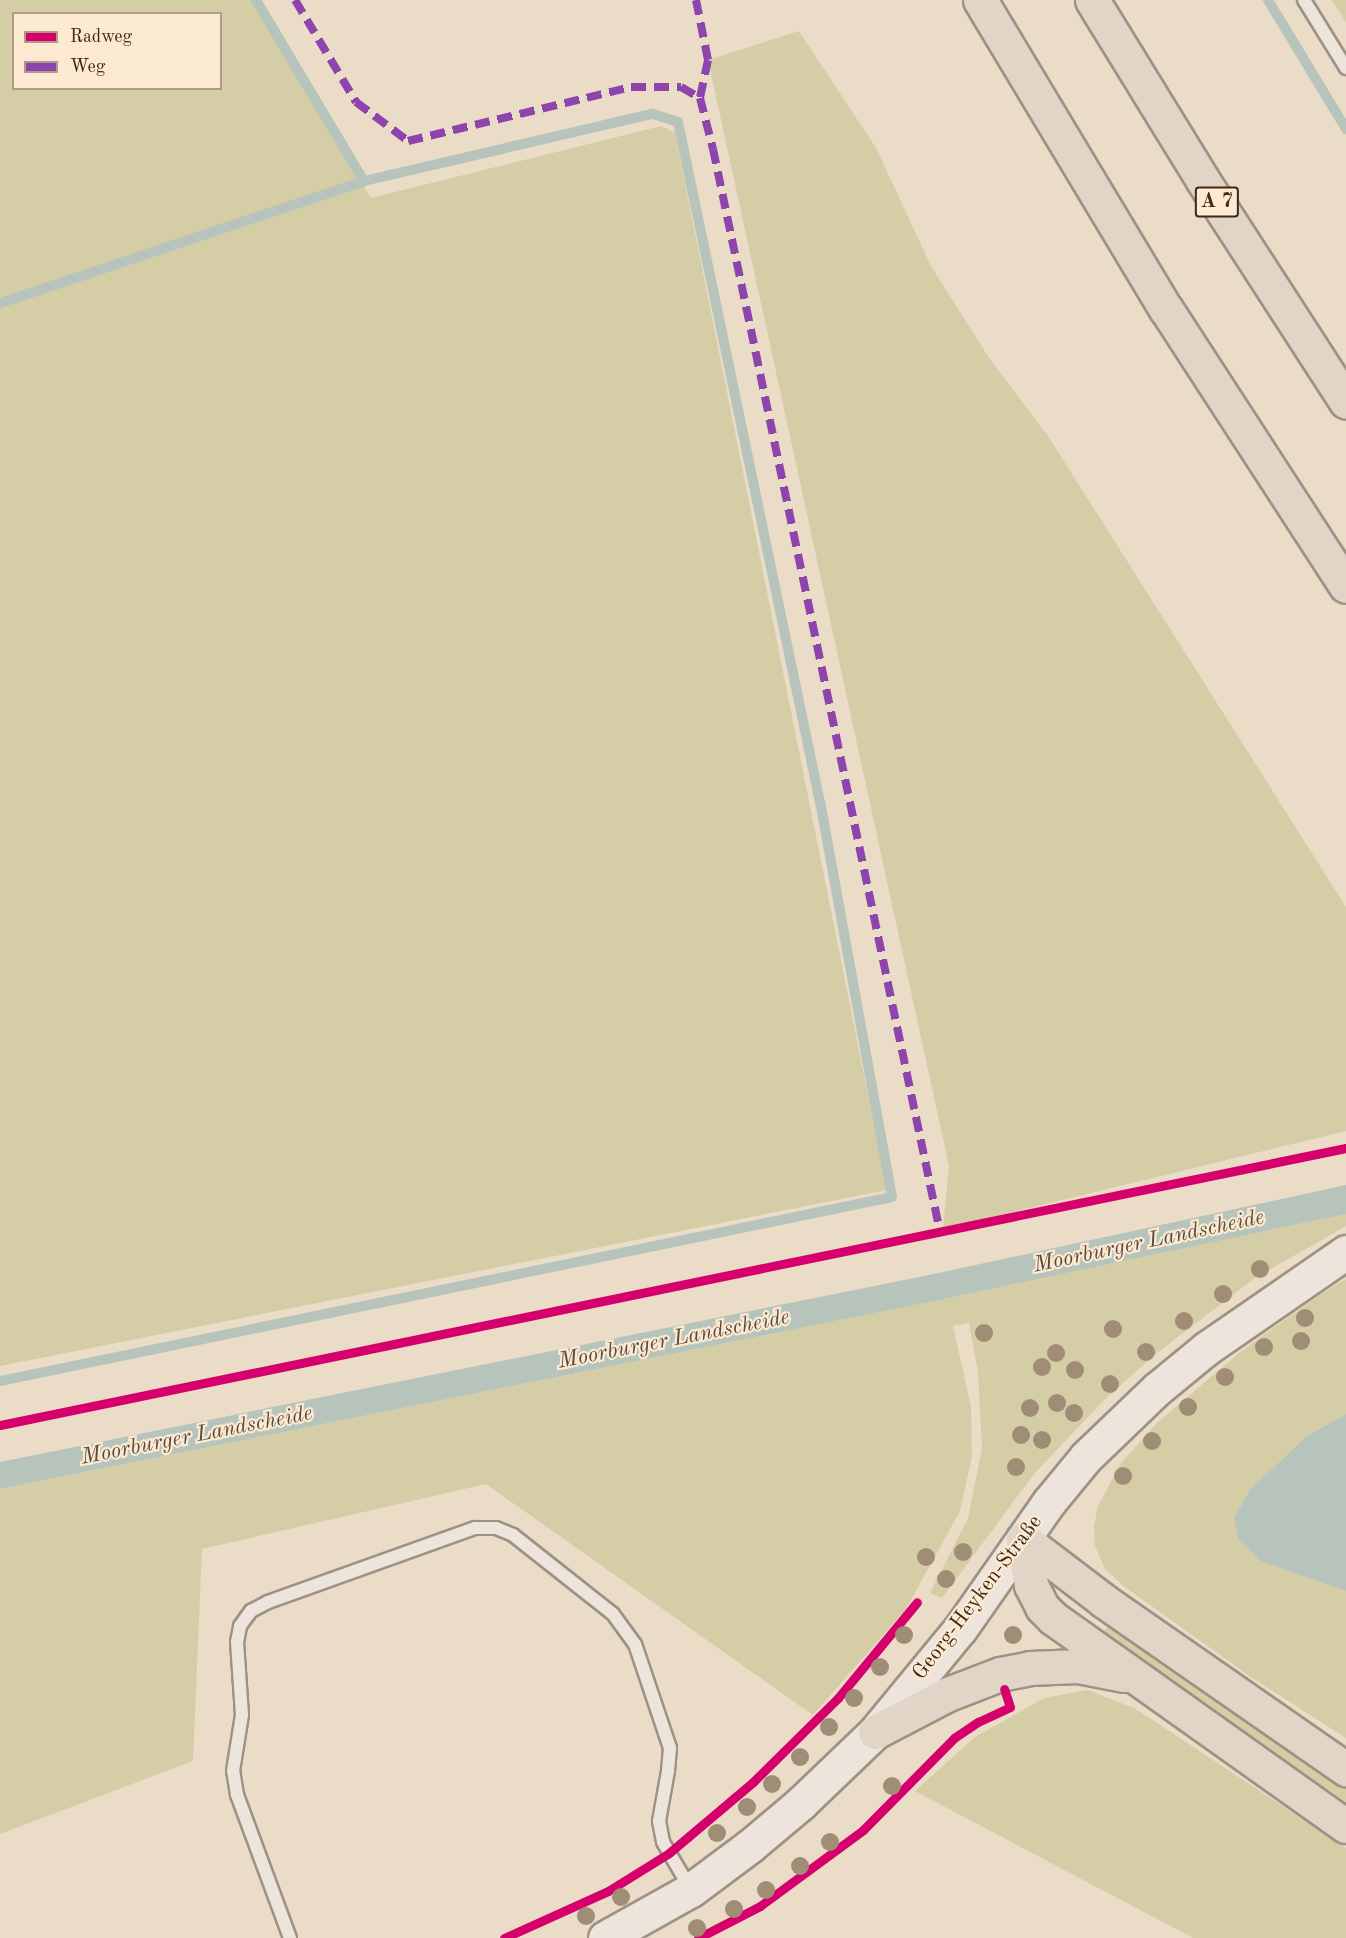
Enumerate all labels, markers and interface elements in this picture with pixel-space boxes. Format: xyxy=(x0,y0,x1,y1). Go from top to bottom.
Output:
legend xyxy=(12,12,222,90)
text: Radweg xyxy=(70,28,132,46)
text: Weg xyxy=(70,58,106,76)
road number: A 7 xyxy=(1194,185,1240,219)
water label: Moorburger Landscheide xyxy=(1031,1205,1267,1279)
water label: Moorburger Landscheide xyxy=(556,1305,792,1375)
water label: Moorburger Landscheide xyxy=(79,1401,315,1471)
street label: Georg-Heyken-Straße xyxy=(908,1511,1048,1685)

